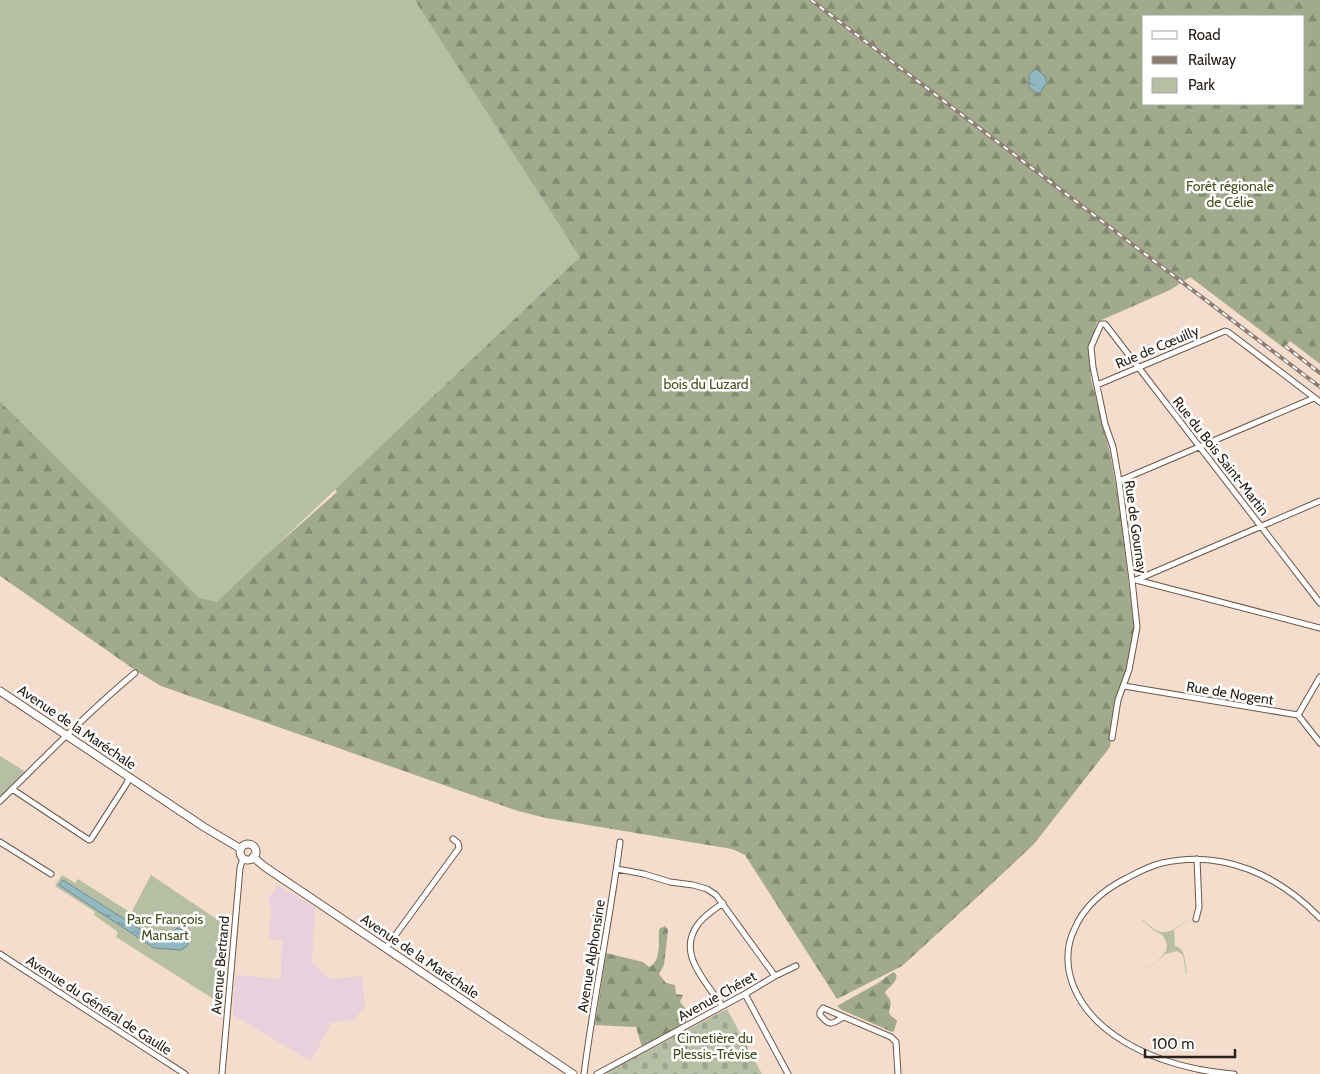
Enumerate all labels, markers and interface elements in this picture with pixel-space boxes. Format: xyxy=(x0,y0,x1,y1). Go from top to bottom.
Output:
legend xyxy=(1142,15,1305,105)
text: Road xyxy=(1188,26,1221,44)
text: Railway xyxy=(1188,51,1237,69)
text: Park xyxy=(1188,76,1215,94)
park label: Forêt régionale de Célie xyxy=(1186,177,1274,211)
street label: Rue de Cœuilly xyxy=(1113,321,1201,373)
park label: bois du Luzard xyxy=(663,375,749,393)
street label: Rue du Bois Saint-Martin xyxy=(1169,393,1273,519)
street label: Rue de Gournay xyxy=(1121,479,1151,575)
street label: Rue de Nogent xyxy=(1185,677,1275,709)
street label: Avenue de la Maréchale xyxy=(14,681,140,773)
street label: Avenue Alphonsine xyxy=(573,898,609,1014)
park label: Parc François Mansart xyxy=(127,910,203,944)
street label: Avenue de la Maréchale xyxy=(357,910,483,1002)
street label: Avenue Bertrand xyxy=(207,915,233,1015)
street label: Avenue du Général de Gaulle xyxy=(23,951,175,1059)
street label: Avenue Chéret xyxy=(675,967,760,1025)
scale bar xyxy=(1145,1026,1235,1058)
park label: Cimetière du Plessis-Trévise xyxy=(673,1029,757,1063)
text: 100 m xyxy=(1152,1035,1194,1053)

